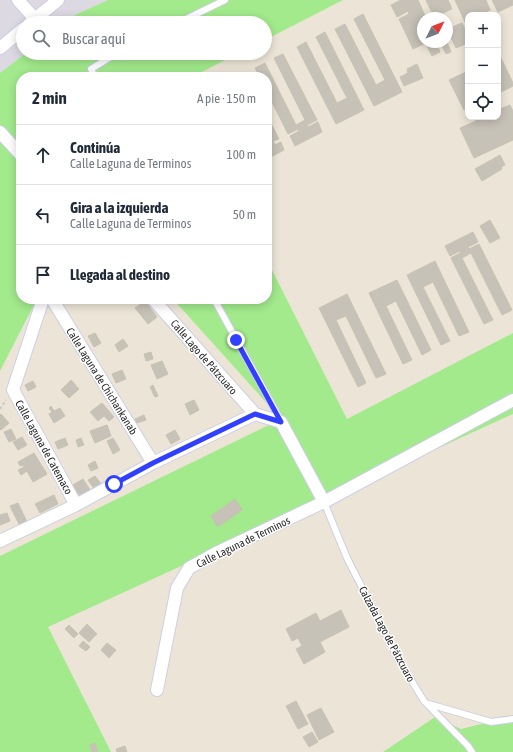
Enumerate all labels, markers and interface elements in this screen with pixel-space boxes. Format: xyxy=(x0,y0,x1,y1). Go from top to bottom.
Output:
north arrow xyxy=(417,12,453,48)
map controls xyxy=(465,12,501,120)
button: + xyxy=(465,12,501,48)
search box xyxy=(16,16,272,60)
icon: search xyxy=(30,27,52,49)
text: Buscar aquí xyxy=(62,30,125,47)
button: − xyxy=(465,48,501,84)
button: locate xyxy=(465,84,501,120)
text: 2 min xyxy=(32,88,67,108)
text: A pie · 150 m xyxy=(197,91,256,106)
text: Continúa xyxy=(70,139,120,156)
icon: ahead xyxy=(32,144,54,166)
text: 100 m xyxy=(227,147,256,162)
text: Calle Laguna de Terminos xyxy=(70,156,191,171)
text: Gira a la izquierda xyxy=(70,199,168,216)
icon: left xyxy=(32,204,54,226)
text: 50 m xyxy=(233,207,256,222)
text: Calle Laguna de Terminos xyxy=(70,216,191,231)
icon: arrive xyxy=(32,264,54,286)
text: Llegada al destino xyxy=(70,266,170,283)
street label: Calle Lago de Pátzcuaro xyxy=(168,317,240,397)
street label: Calle Laguna de Chichankanab xyxy=(64,325,140,437)
route end xyxy=(227,331,245,349)
street label: Calle Laguna de Catemaco xyxy=(13,398,75,496)
route start xyxy=(105,475,123,493)
street label: Calle Laguna de Terminos xyxy=(194,514,292,570)
street label: Calzada Lago de Pátzcuaro xyxy=(357,584,417,684)

